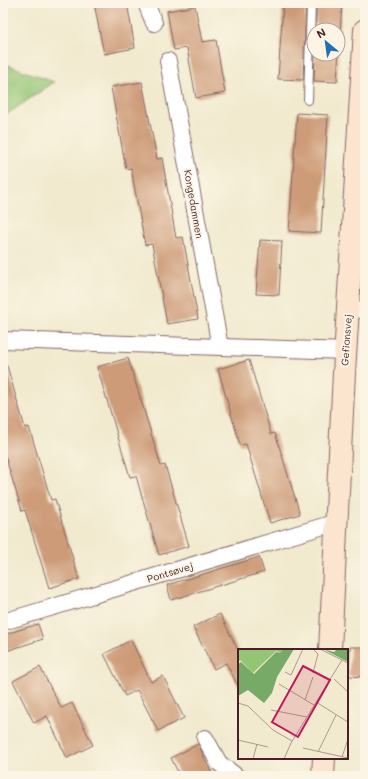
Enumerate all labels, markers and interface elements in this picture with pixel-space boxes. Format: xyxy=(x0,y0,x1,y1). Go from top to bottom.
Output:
north arrow xyxy=(306,22,346,62)
text: N xyxy=(314,24,328,41)
street label: Kongedammen xyxy=(181,168,207,240)
street label: Gefionsvej xyxy=(337,314,355,366)
street label: Pontsøvej xyxy=(145,558,195,586)
inset map xyxy=(238,649,348,759)

